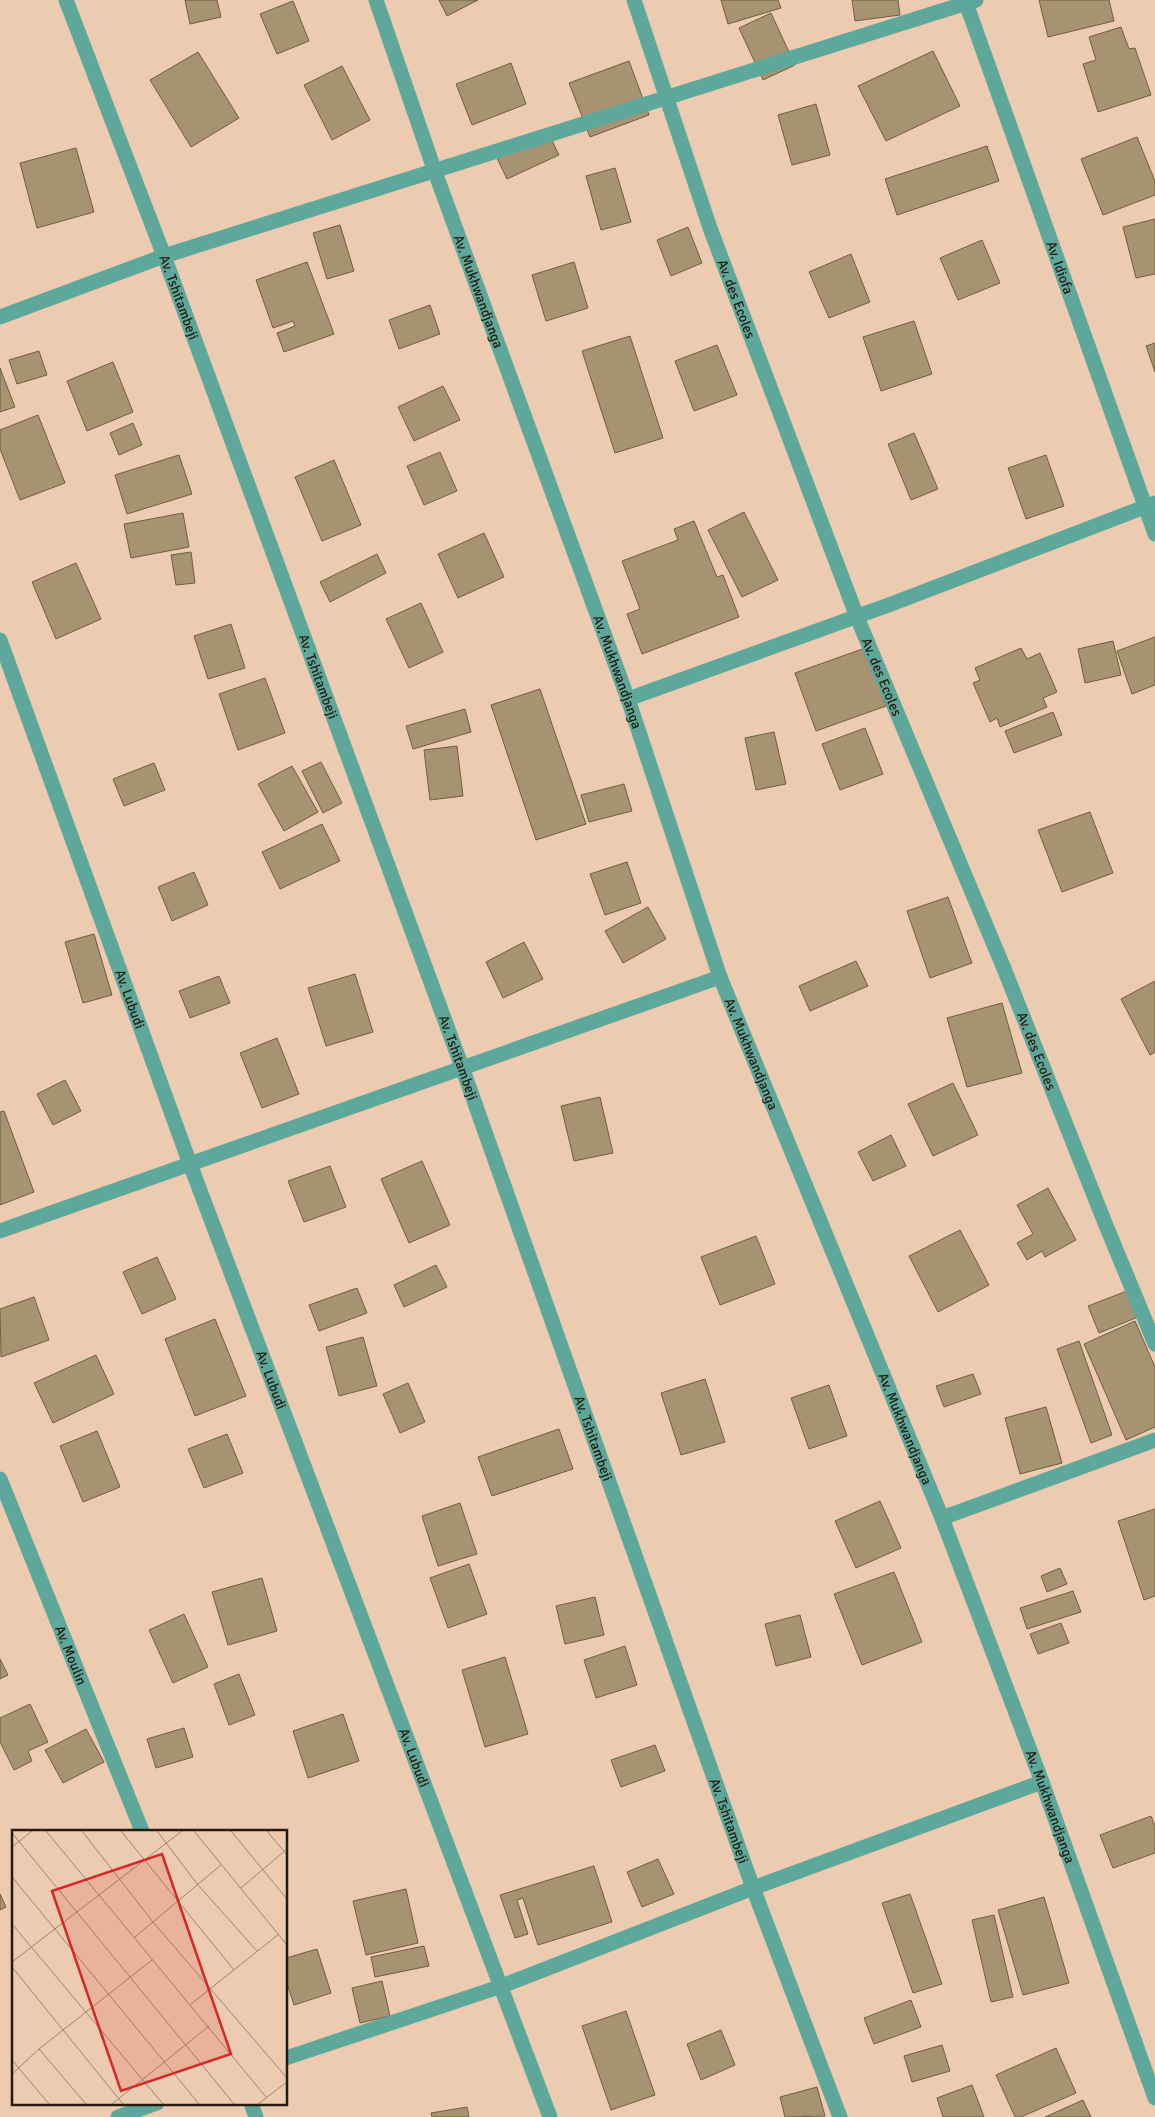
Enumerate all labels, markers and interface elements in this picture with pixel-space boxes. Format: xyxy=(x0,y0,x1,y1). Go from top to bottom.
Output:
street label: Av. Mukhwandjanga xyxy=(450,232,507,350)
street label: Av. Idiofa xyxy=(1043,239,1077,296)
street label: Av. Tshitambeji xyxy=(156,252,203,342)
street label: Av. des Ecoles xyxy=(714,257,759,341)
street label: Av. Mukhwandjanga xyxy=(589,613,646,731)
street label: Av. Tshitambeji xyxy=(295,632,342,721)
street label: Av. des Ecoles xyxy=(858,635,906,718)
street label: Av. Lubudi xyxy=(112,967,149,1031)
street label: Av. Mukhwandjanga xyxy=(721,995,782,1112)
street label: Av. des Ecoles xyxy=(1014,1009,1060,1093)
street label: Av. Tshitambeji xyxy=(435,1013,482,1102)
street label: Av. Lubudi xyxy=(253,1348,290,1412)
street label: Av. Mukhwandjanga xyxy=(875,1370,936,1487)
street label: Av. Tshitambeji xyxy=(571,1393,617,1483)
street label: Av. Moulin xyxy=(52,1623,91,1687)
street label: Av. Lubudi xyxy=(395,1726,433,1790)
street label: Av. Mukhwandjanga xyxy=(1022,1747,1079,1866)
street label: Av. Tshitambeji xyxy=(706,1776,752,1866)
inset map xyxy=(12,1830,288,2104)

